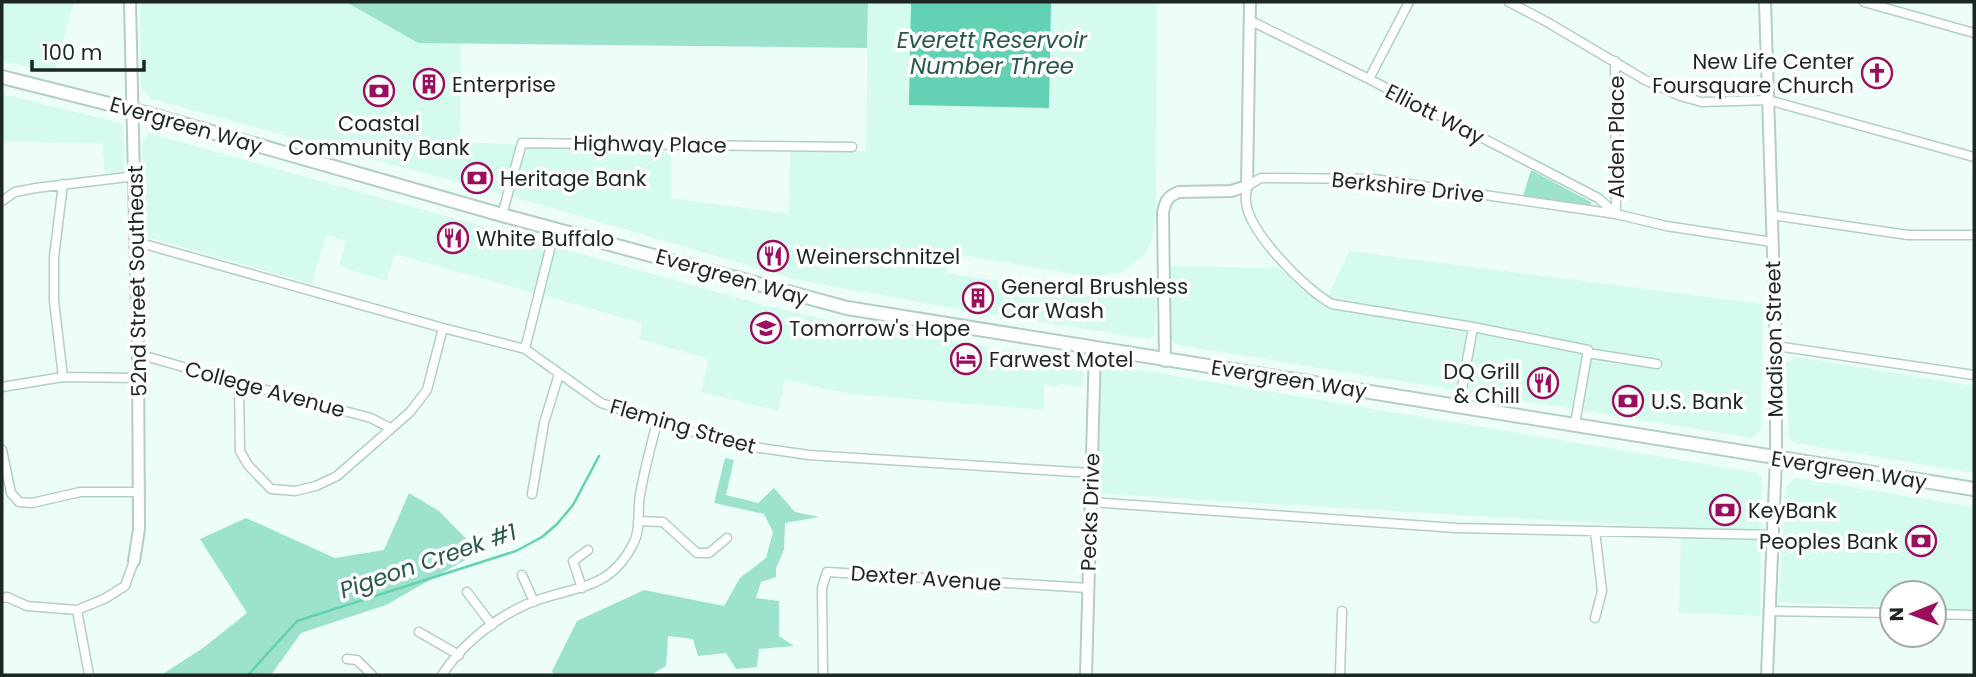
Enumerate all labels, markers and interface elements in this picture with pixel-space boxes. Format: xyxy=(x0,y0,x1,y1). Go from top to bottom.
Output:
water label: Everett Reservoir Number Three xyxy=(897,24,1089,82)
scale bar xyxy=(32,28,144,72)
text: 100 m xyxy=(42,38,102,67)
place label: New Life Center Foursquare Church xyxy=(1652,47,1854,100)
church icon: New Life Center Foursquare Church xyxy=(1860,56,1894,90)
building icon: Enterprise xyxy=(412,67,446,101)
place label: Enterprise xyxy=(452,70,556,99)
bank icon: Coastal Community Bank xyxy=(362,74,396,108)
street label: Alden Place xyxy=(1602,76,1631,198)
street label: Elliott Way xyxy=(1381,77,1489,151)
street label: Evergreen Way xyxy=(107,89,266,161)
place label: Coastal Community Bank xyxy=(288,109,470,162)
street label: Highway Place xyxy=(573,128,727,160)
bank icon: Heritage Bank xyxy=(460,161,494,195)
place label: Heritage Bank xyxy=(500,164,647,193)
street label: 52nd Street Southeast xyxy=(120,165,154,397)
street label: Berkshire Drive xyxy=(1330,165,1486,209)
restaurant icon: White Buffalo xyxy=(436,221,470,255)
place label: White Buffalo xyxy=(476,224,614,253)
restaurant icon: Weinerschnitzel xyxy=(756,239,790,273)
street label: Evergreen Way xyxy=(653,241,812,313)
place label: Weinerschnitzel xyxy=(796,242,960,271)
street label: Madison Street xyxy=(1758,260,1790,418)
place label: General Brushless Car Wash xyxy=(1001,272,1188,325)
building icon: General Brushless Car Wash xyxy=(961,281,995,315)
school or university icon: Tomorrow's Hope xyxy=(749,311,783,345)
place label: Tomorrow's Hope xyxy=(789,314,970,343)
hotel icon: Farwest Motel xyxy=(949,342,983,376)
place label: Farwest Motel xyxy=(989,345,1133,374)
street label: Evergreen Way xyxy=(1209,352,1369,406)
street label: College Avenue xyxy=(182,354,348,424)
place label: DQ Grill & Chill xyxy=(1443,357,1520,410)
restaurant icon: DQ Grill & Chill xyxy=(1526,366,1560,400)
bank icon: U.S. Bank xyxy=(1611,384,1645,418)
place label: U.S. Bank xyxy=(1651,387,1743,416)
street label: Fleming Street xyxy=(607,391,759,461)
street label: Evergreen Way xyxy=(1769,443,1929,497)
street label: Pecks Drive xyxy=(1073,453,1107,571)
bank icon: KeyBank xyxy=(1708,493,1742,527)
place label: KeyBank xyxy=(1748,496,1837,525)
water label: Pigeon Creek #1 xyxy=(335,516,521,606)
bank icon: Peoples Bank xyxy=(1904,524,1938,558)
place label: Peoples Bank xyxy=(1759,527,1898,556)
street label: Dexter Avenue xyxy=(850,558,1002,598)
north arrow xyxy=(1878,579,1948,649)
text: N xyxy=(1883,607,1910,622)

